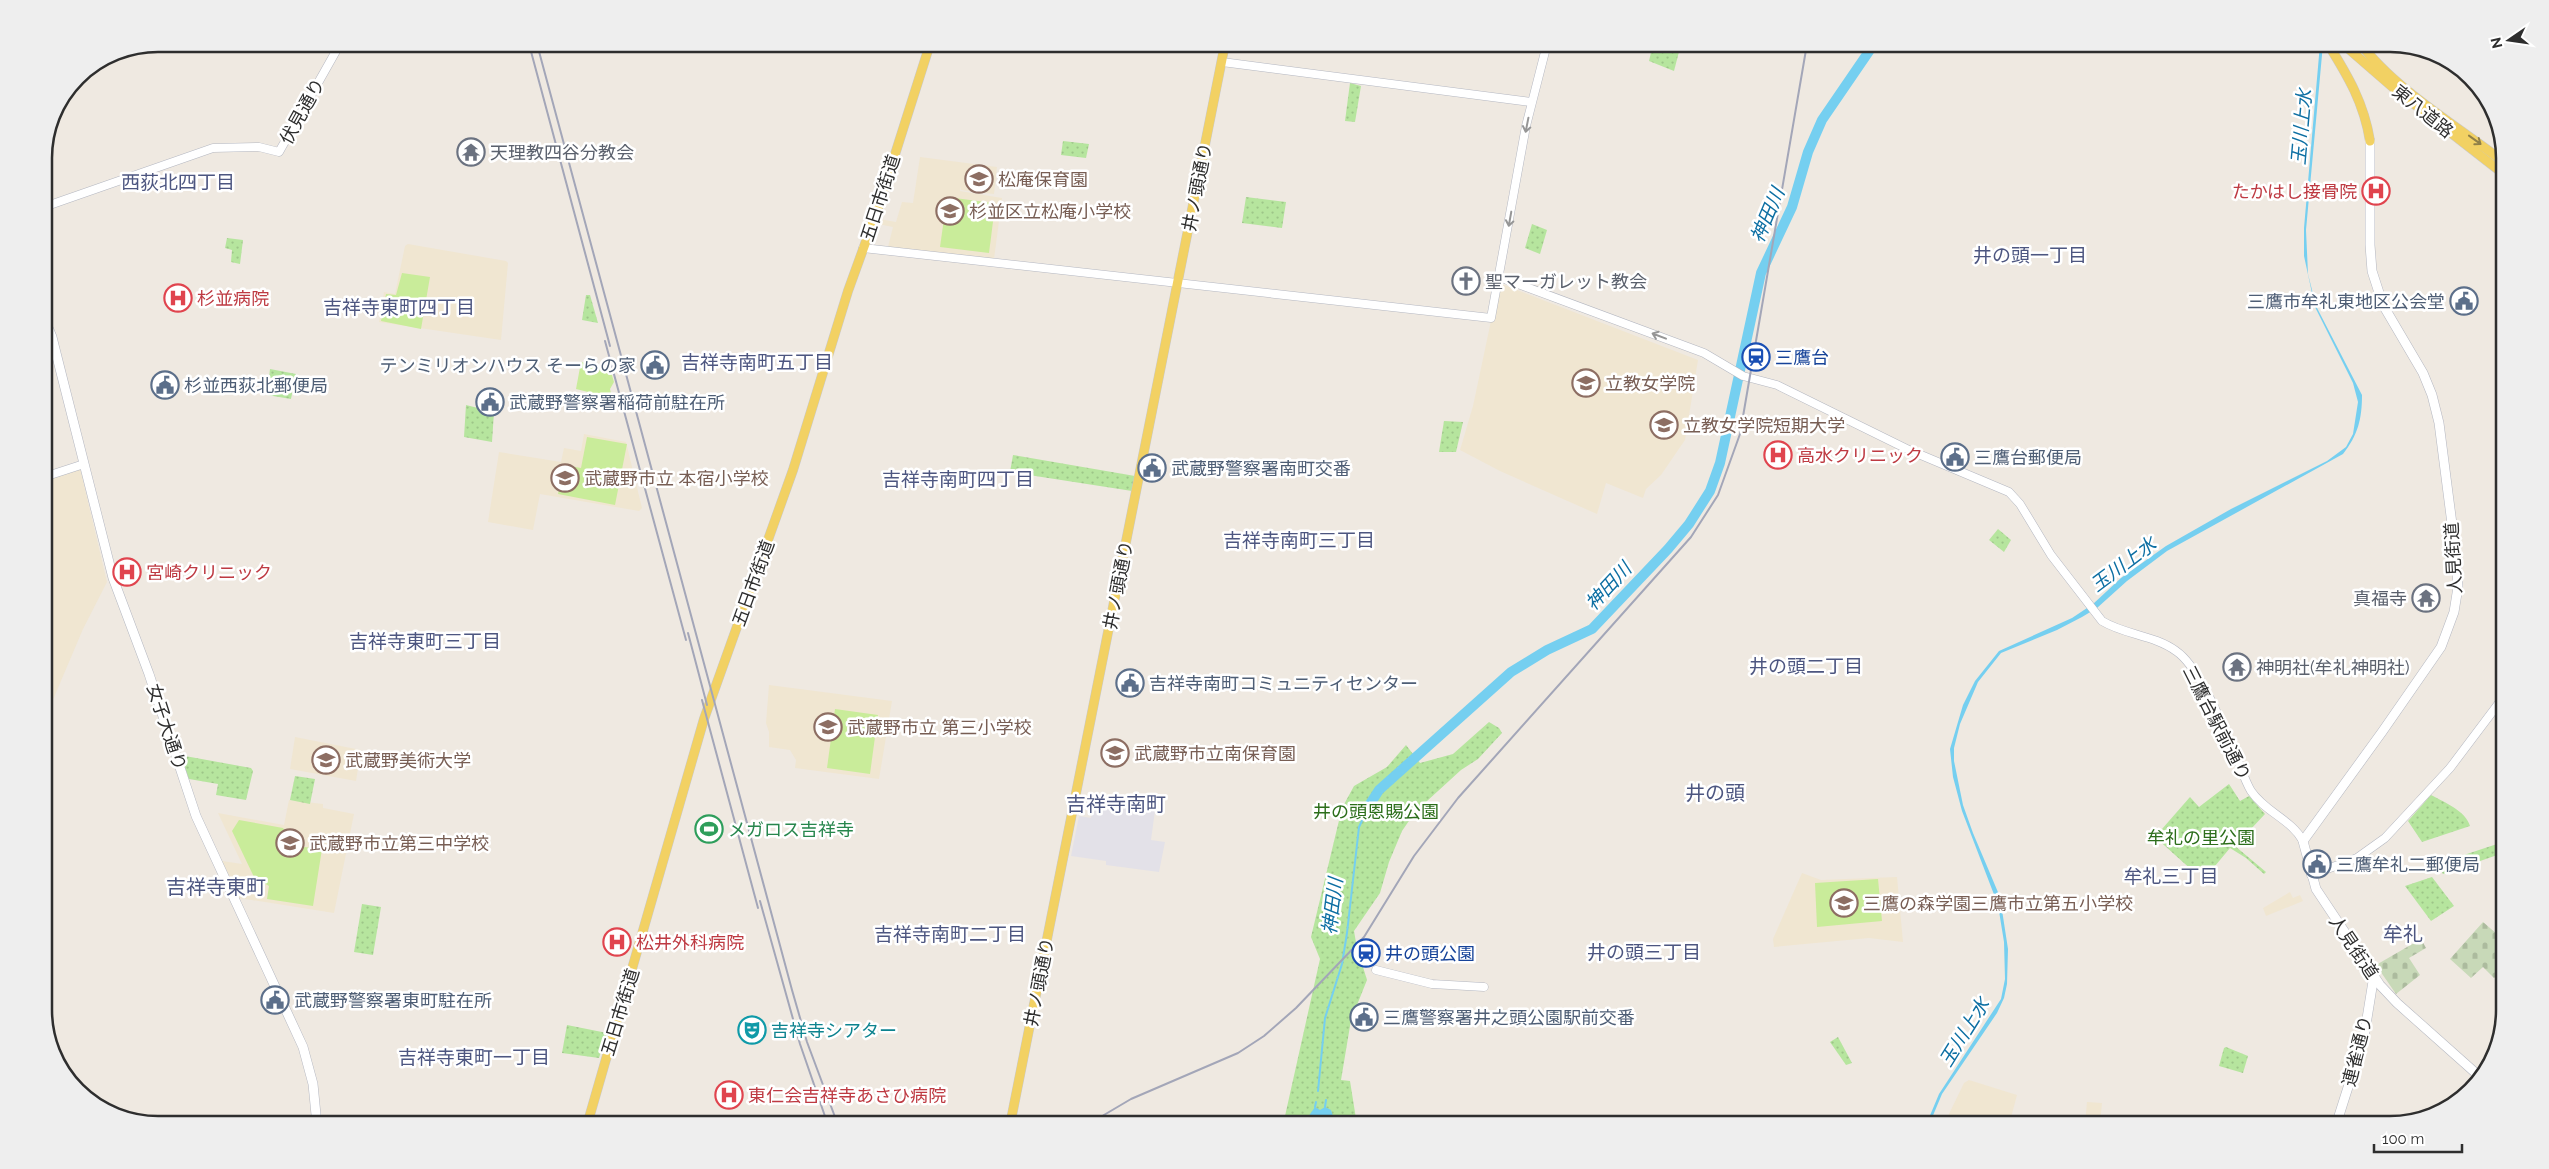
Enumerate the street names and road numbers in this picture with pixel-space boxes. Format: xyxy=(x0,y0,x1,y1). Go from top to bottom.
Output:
street label: 伏見通り xyxy=(275,74,329,148)
street label: 東八道路 xyxy=(2388,80,2458,142)
street label: 井ノ頭通り xyxy=(1178,141,1216,233)
street label: 五日市街道 xyxy=(856,152,904,244)
street label: 人見街道 xyxy=(2441,521,2465,595)
street label: 五日市街道 xyxy=(728,537,778,629)
street label: 井ノ頭通り xyxy=(1099,539,1137,631)
street label: 三鷹台駅前通り xyxy=(2179,662,2255,784)
street label: 女子大通り xyxy=(143,681,191,773)
street label: 人見街道 xyxy=(2325,911,2383,983)
street label: 井ノ頭通り xyxy=(1020,936,1058,1028)
street label: 五日市街道 xyxy=(597,966,643,1058)
street label: 連雀通り xyxy=(2338,1014,2376,1088)

